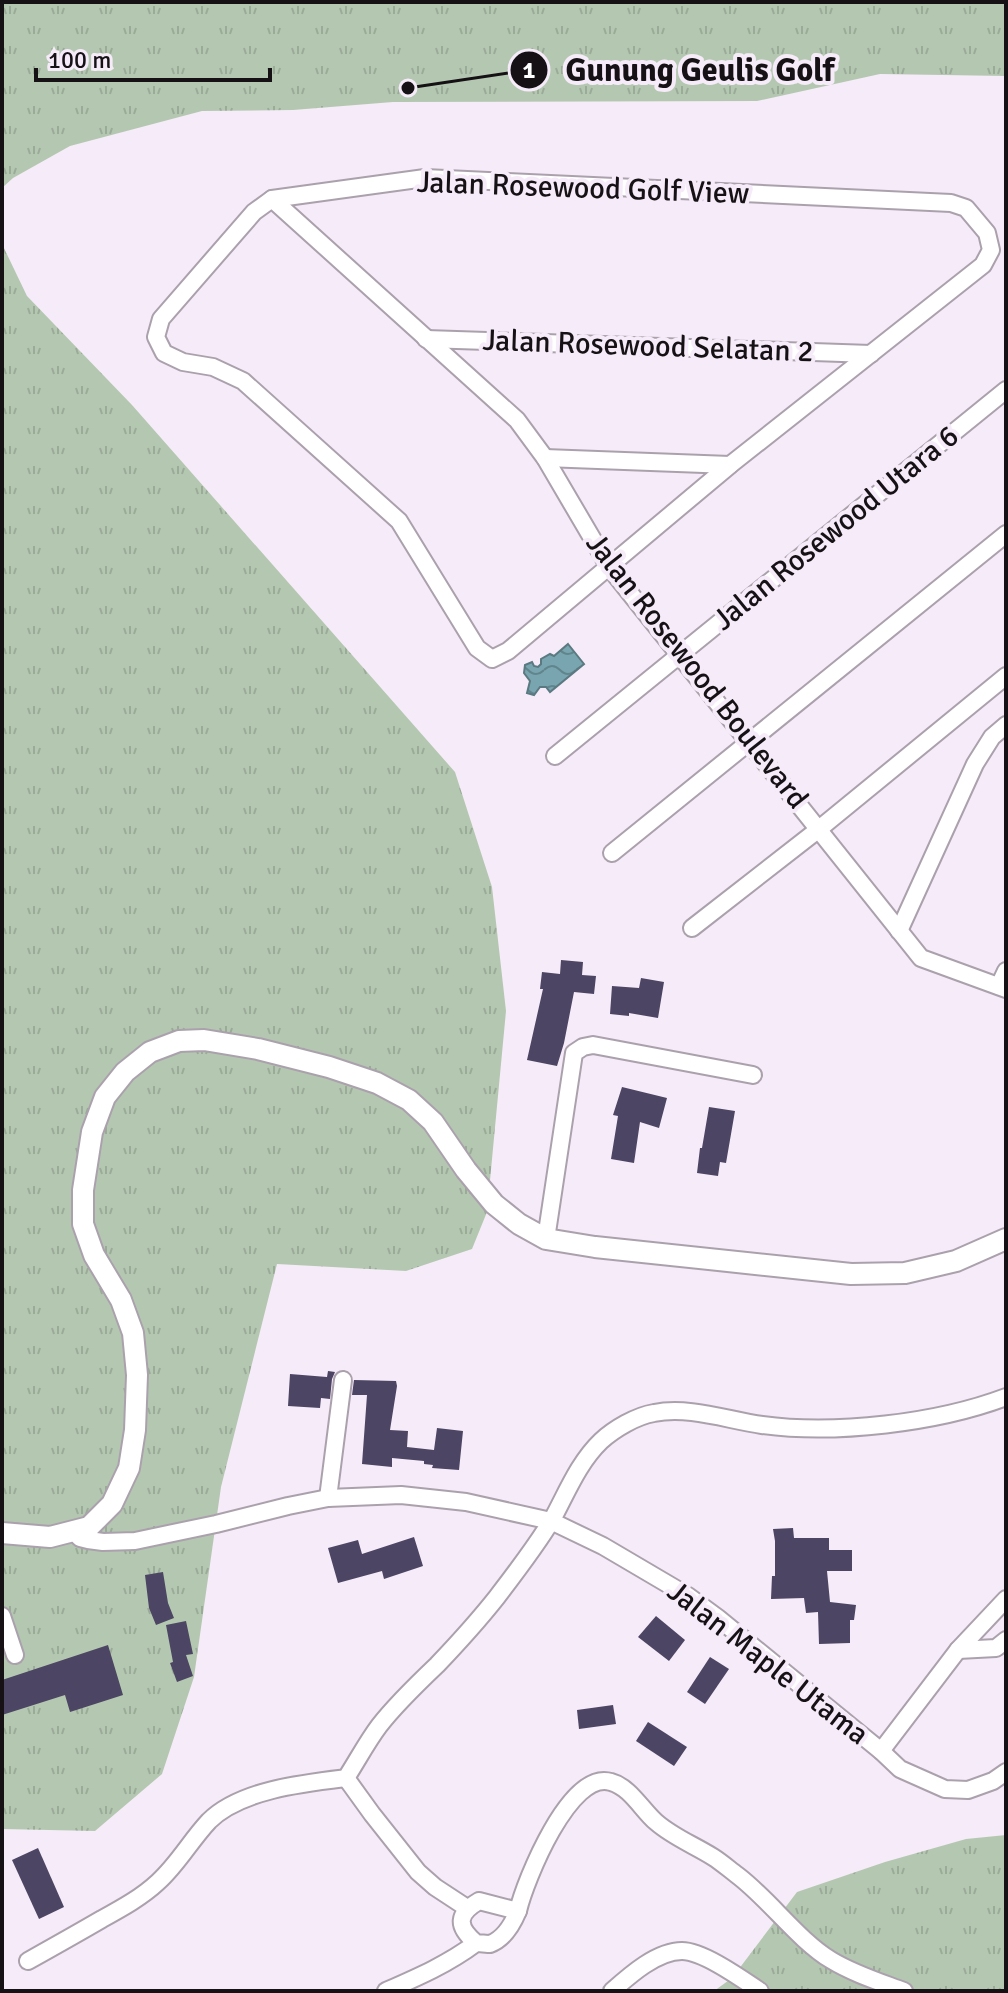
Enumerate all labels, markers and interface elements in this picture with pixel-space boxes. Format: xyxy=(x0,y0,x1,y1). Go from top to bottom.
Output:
scale bar xyxy=(36,32,270,82)
callout: Gunung Geulis Golf xyxy=(509,42,850,98)
text: 100 m xyxy=(48,45,111,75)
text: Gunung Geulis Golf xyxy=(566,51,836,90)
text: 1 xyxy=(523,55,536,85)
street label: Jalan Rosewood Golf View xyxy=(416,164,750,212)
street label: Jalan Rosewood Selatan 2 xyxy=(482,322,814,370)
street label: Jalan Rosewood Utara 6 xyxy=(706,417,966,639)
street label: Jalan Rosewood Boulevard xyxy=(578,526,816,816)
street label: Jalan Maple Utama xyxy=(660,1573,876,1753)

